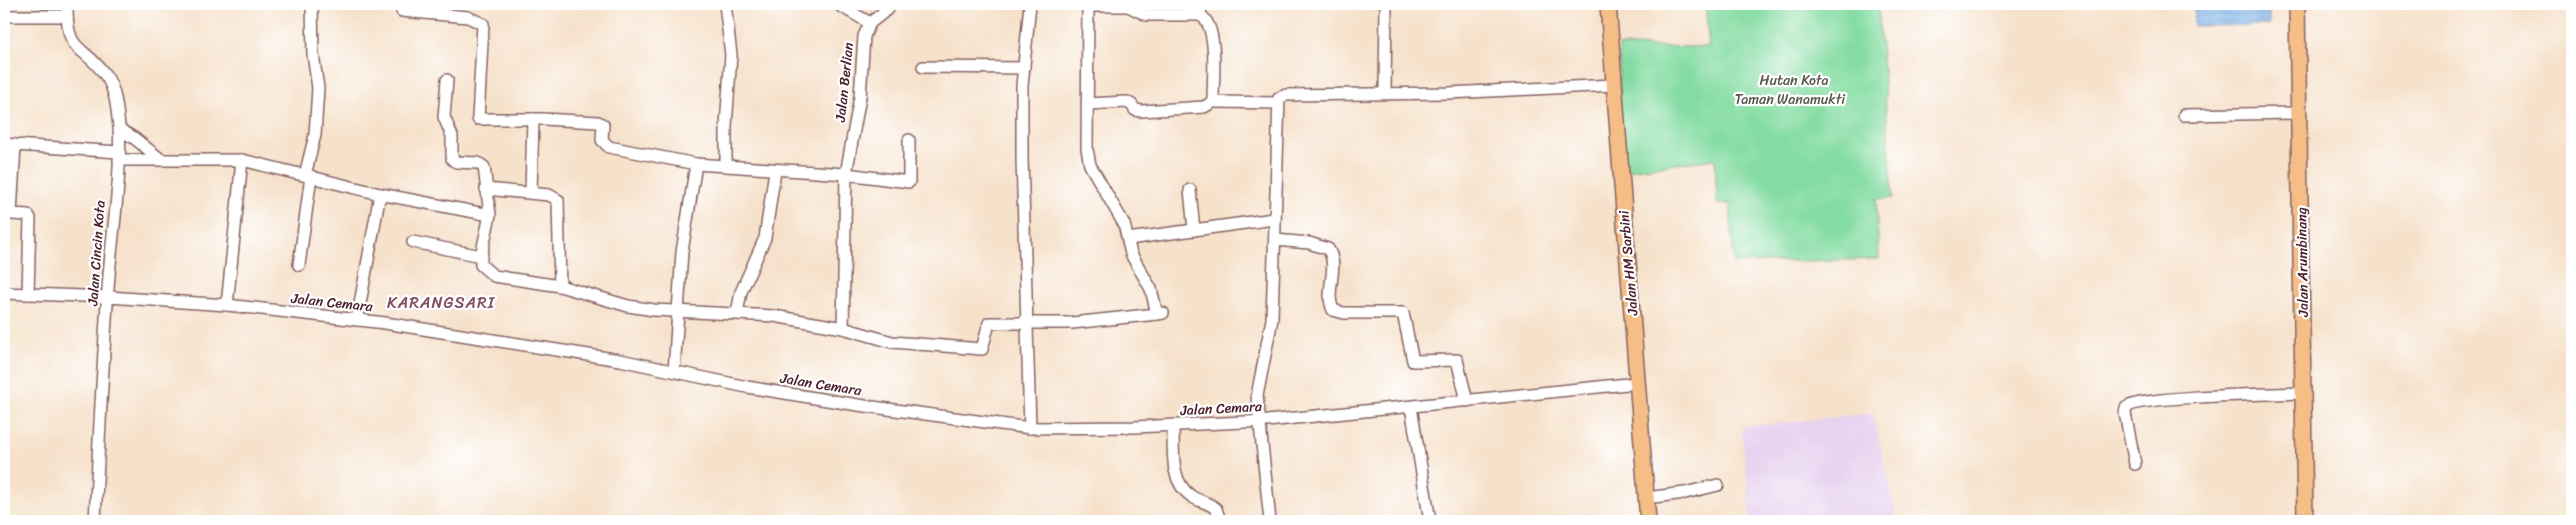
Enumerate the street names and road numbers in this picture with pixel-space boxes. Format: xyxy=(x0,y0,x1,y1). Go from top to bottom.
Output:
street label: Jalan Berlian xyxy=(828,41,861,124)
street label: Jalan Cincin Kota xyxy=(80,200,113,308)
street label: Jalan Arumbinang xyxy=(2289,207,2316,318)
street label: Jalan HM Sarbini xyxy=(1611,208,1646,317)
street label: Jalan Cemara xyxy=(289,286,375,319)
street label: Jalan Cemara xyxy=(778,366,864,403)
street label: Jalan Cemara xyxy=(1179,394,1264,423)

